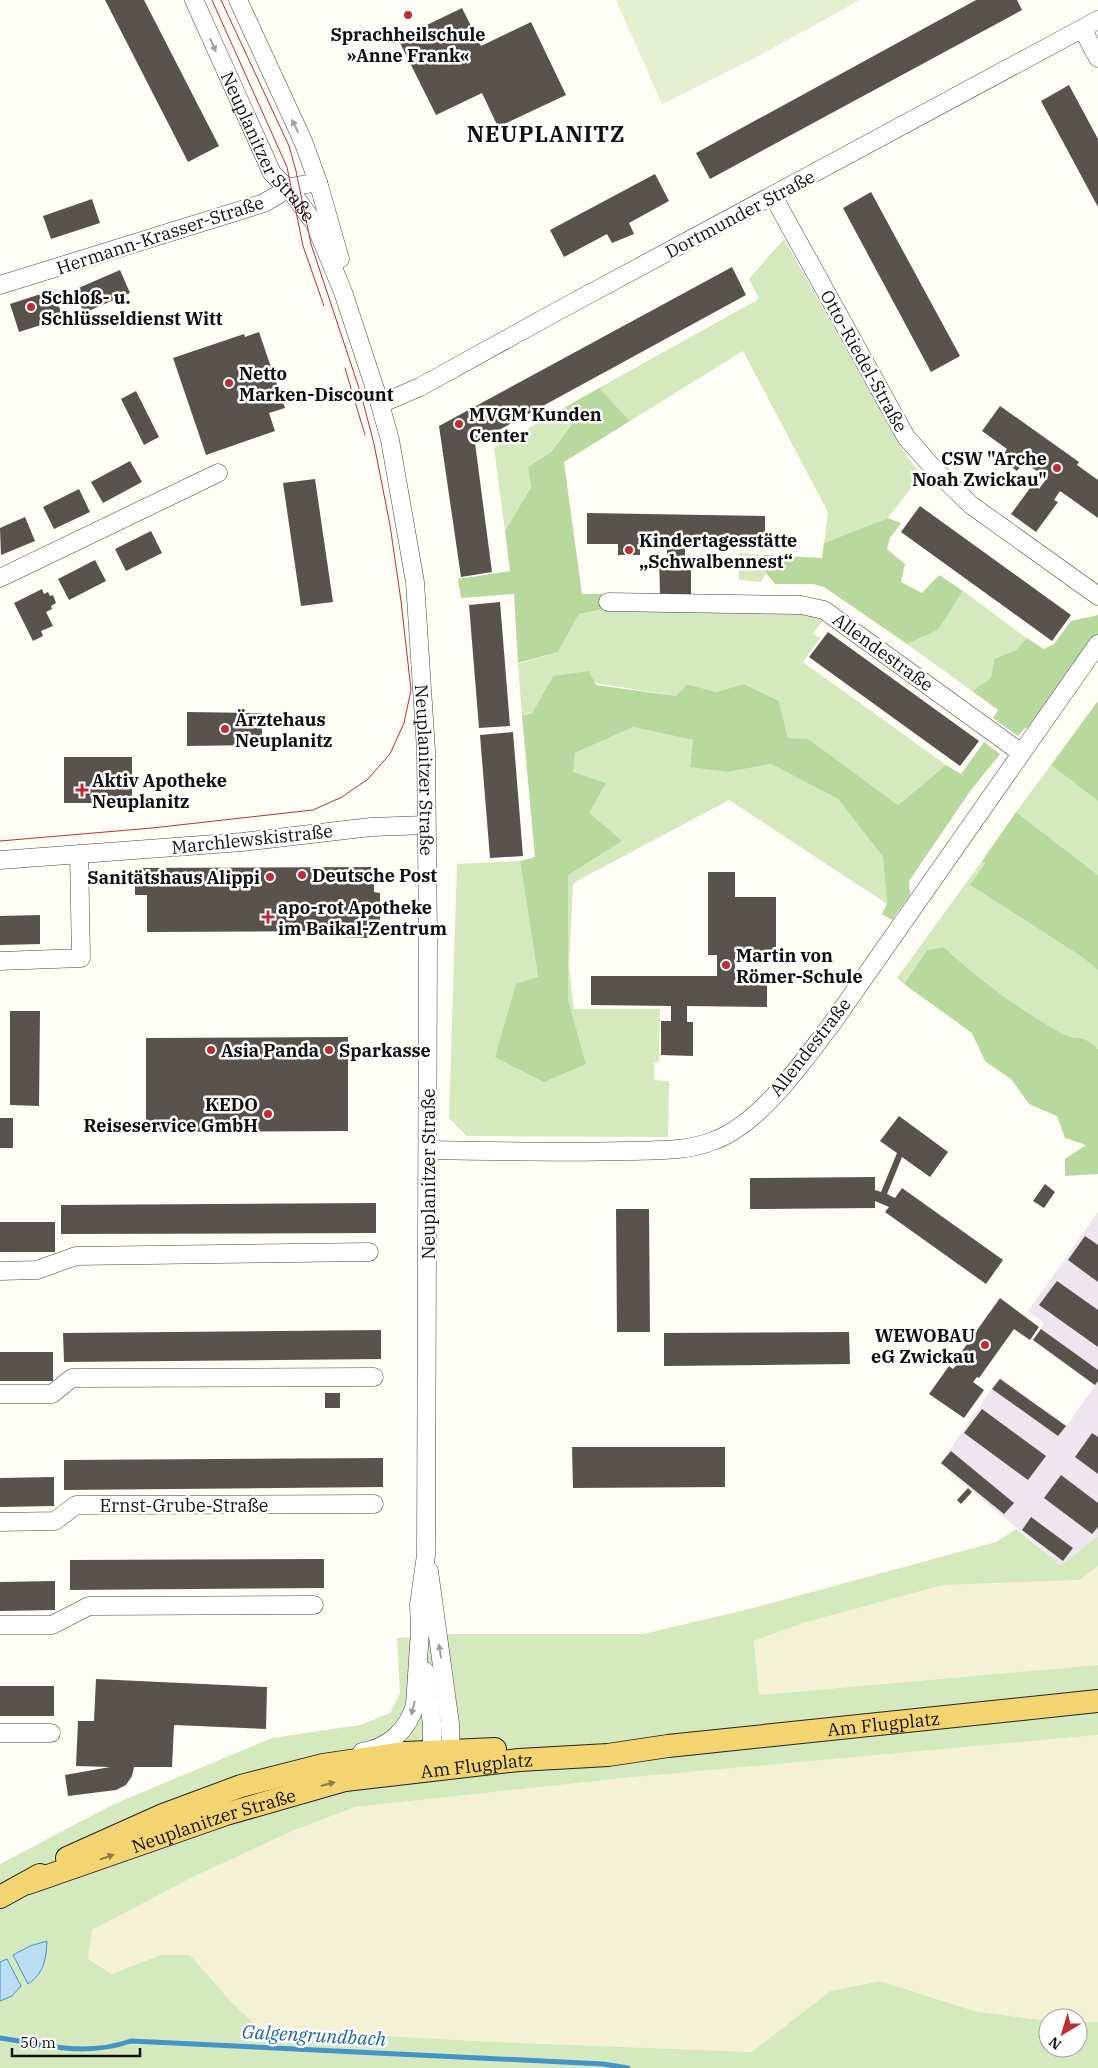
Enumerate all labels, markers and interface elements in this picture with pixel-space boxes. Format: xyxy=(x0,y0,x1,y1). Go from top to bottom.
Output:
marker: Sprachheilschule »Anne Frank« xyxy=(402,9,414,21)
place label: Sprachheilschule »Anne Frank« xyxy=(330,23,486,67)
one-way arrow xyxy=(209,38,217,52)
street label: Neuplanitzer Straße xyxy=(216,68,321,226)
one-way arrow xyxy=(291,118,299,133)
district label: NEUPLANITZ xyxy=(467,119,625,148)
street label: Dortmunder Straße xyxy=(661,165,819,263)
street label: Hermann-Krasser-Straße xyxy=(53,191,267,279)
place label: Schloß- u. Schlüsseldienst Witt xyxy=(41,286,223,330)
street label: Otto-Riedel-Straße xyxy=(815,286,913,436)
marker: Schloß- u. Schlüsseldienst Witt xyxy=(25,301,37,313)
place label: Netto Marken-Discount xyxy=(239,362,394,406)
marker: Netto Marken-Discount xyxy=(223,377,235,389)
place label: MVGM Kunden Center xyxy=(469,403,602,447)
marker: MVGM Kunden Center xyxy=(453,418,465,430)
place label: CSW "Arche Noah Zwickau" xyxy=(912,447,1047,491)
marker: CSW "Arche Noah Zwickau" xyxy=(1051,462,1063,474)
place label: Kindertagesstätte „Schwalbennest“ xyxy=(639,529,797,573)
marker: Kindertagesstätte „Schwalbennest“ xyxy=(623,544,635,556)
street label: Allendestraße xyxy=(828,608,938,696)
street label: Neuplanitzer Straße xyxy=(410,684,439,856)
place label: Ärztehaus Neuplanitz xyxy=(235,708,332,752)
marker: Ärztehaus Neuplanitz xyxy=(219,723,231,735)
place label: Aktiv Apotheke Neuplanitz xyxy=(92,769,227,813)
marker: Aktiv Apotheke Neuplanitz xyxy=(76,784,88,796)
street label: Marchlewskistraße xyxy=(170,819,334,859)
place label: Deutsche Post xyxy=(312,864,437,887)
place label: Sanitätshaus Alippi xyxy=(87,866,260,889)
marker: Deutsche Post xyxy=(296,869,308,881)
marker: Sanitätshaus Alippi xyxy=(264,871,276,883)
place label: apo-rot Apotheke im Baikal-Zentrum xyxy=(278,896,447,940)
marker: apo-rot Apotheke im Baikal-Zentrum xyxy=(262,911,274,923)
place label: Martin von Römer-Schule xyxy=(736,944,863,988)
marker: Martin von Römer-Schule xyxy=(720,959,732,971)
street label: Allendestraße xyxy=(764,993,856,1101)
place label: Asia Panda xyxy=(221,1039,319,1062)
place label: Sparkasse xyxy=(339,1039,431,1062)
marker: Asia Panda xyxy=(205,1044,217,1056)
marker: Sparkasse xyxy=(323,1044,335,1056)
street label: Neuplanitzer Straße xyxy=(417,1088,440,1260)
place label: KEDO Reiseservice GmbH xyxy=(84,1093,258,1137)
marker: KEDO Reiseservice GmbH xyxy=(262,1108,274,1120)
place label: WEWOBAU eG Zwickau xyxy=(871,1324,975,1368)
marker: WEWOBAU eG Zwickau xyxy=(979,1339,991,1351)
street label: Ernst-Grube-Straße xyxy=(100,1494,268,1517)
one-way arrow xyxy=(436,1642,444,1658)
one-way arrow xyxy=(409,1701,417,1716)
street label: Am Flugplatz xyxy=(826,1706,941,1741)
street label: Am Flugplatz xyxy=(419,1748,534,1783)
one-way arrow xyxy=(320,1780,336,1788)
street label: Neuplanitzer Straße xyxy=(128,1783,298,1858)
one-way arrow xyxy=(100,1853,115,1860)
north arrow xyxy=(1038,2008,1088,2058)
water label: Galgengrundbach xyxy=(241,2019,387,2051)
scale bar xyxy=(12,2026,140,2058)
text: 50 m xyxy=(20,2033,56,2052)
text: N xyxy=(1045,2033,1065,2054)

